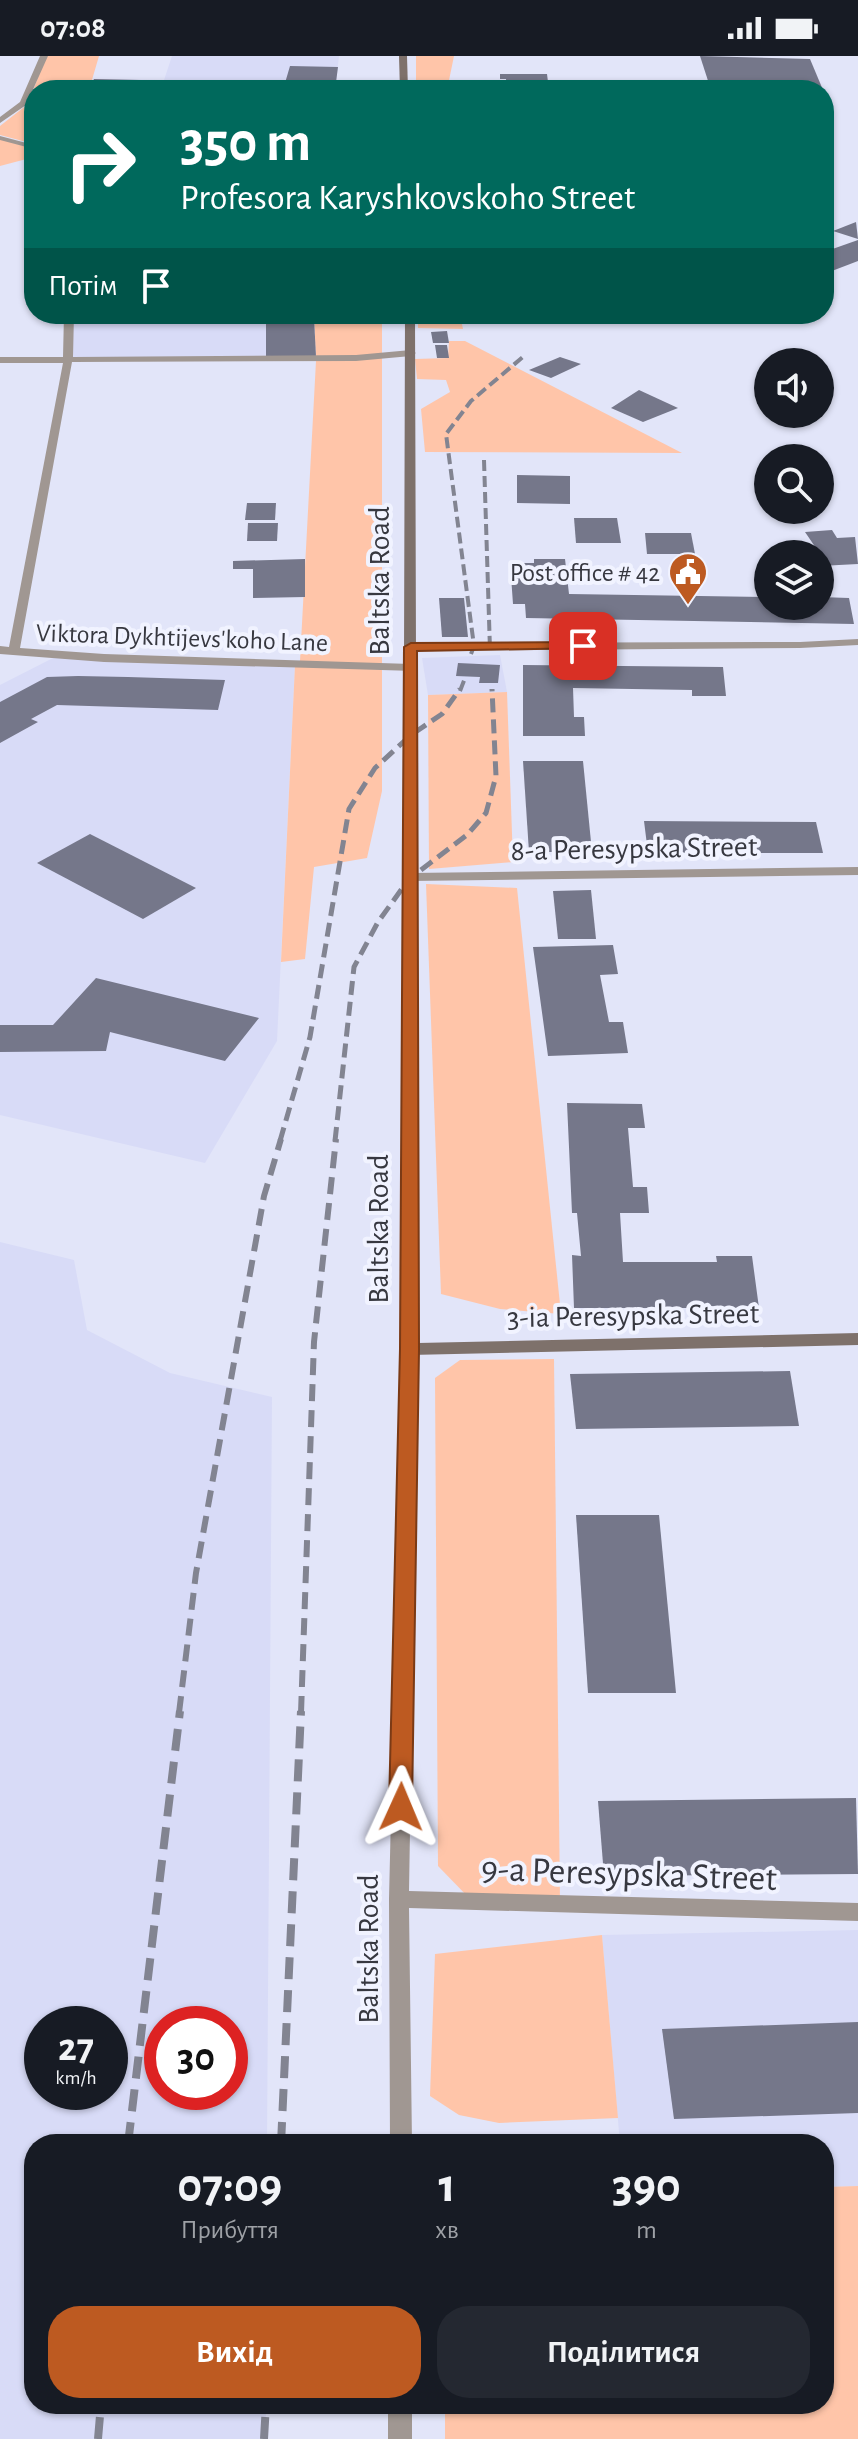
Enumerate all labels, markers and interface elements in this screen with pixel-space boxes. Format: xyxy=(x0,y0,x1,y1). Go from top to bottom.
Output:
text: 07:08 xyxy=(40,13,106,43)
icon: right xyxy=(48,112,152,216)
text: 350 m xyxy=(180,115,311,171)
text: Profesora Karyshkovskoho Street xyxy=(180,180,635,216)
icon: arrive xyxy=(134,264,178,308)
text: Потім xyxy=(48,271,118,301)
map controls xyxy=(754,348,834,620)
button: sound xyxy=(754,348,834,428)
button: search xyxy=(754,444,834,524)
street label: Baltska Road xyxy=(365,506,395,656)
button: layers xyxy=(754,540,834,620)
public building icon: Post office # 42 xyxy=(667,551,709,606)
place label: Post office # 42 xyxy=(510,560,660,586)
pin xyxy=(549,612,617,680)
street label: Viktora Dykhtijevs'koho Lane xyxy=(36,620,328,656)
icon: arrive xyxy=(561,624,605,668)
street label: 8-a Peresypska Street xyxy=(510,832,758,866)
street label: Baltska Road xyxy=(364,1154,394,1304)
street label: 3-ia Peresypska Street xyxy=(507,1299,760,1333)
position arrow xyxy=(359,1765,443,1849)
street label: 9-a Peresypska Street xyxy=(480,1851,778,1897)
street label: Baltska Road xyxy=(354,1874,384,2024)
speed limit sign: 30 xyxy=(144,2006,248,2110)
text: 27 xyxy=(58,2028,94,2068)
text: km/h xyxy=(55,2068,97,2088)
text: 07:09 xyxy=(177,2163,282,2211)
text: 1 xyxy=(438,2163,456,2211)
text: 390 xyxy=(612,2163,681,2211)
text: Прибуття xyxy=(180,2217,279,2243)
text: хв xyxy=(435,2217,459,2243)
text: m xyxy=(636,2217,657,2243)
button: Вихід xyxy=(48,2306,421,2398)
button: Поділитися xyxy=(437,2306,810,2398)

